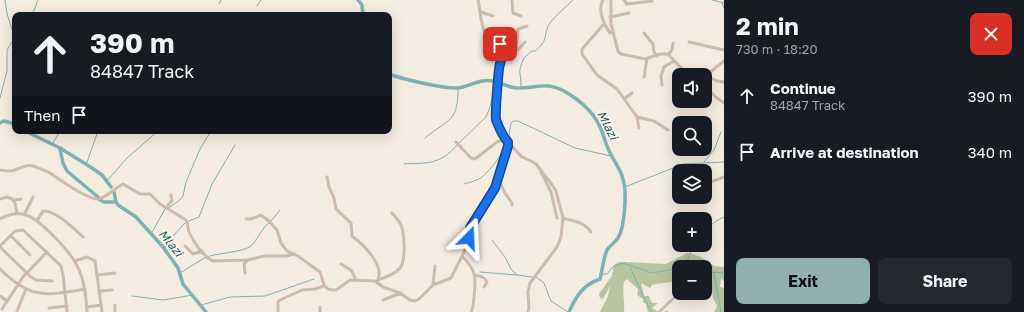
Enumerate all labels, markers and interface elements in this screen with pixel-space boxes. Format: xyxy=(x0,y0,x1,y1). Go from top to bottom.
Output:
text: 2 min xyxy=(736,11,799,40)
button: close xyxy=(970,13,1012,55)
text: 390 m xyxy=(90,26,175,59)
pin xyxy=(483,27,517,61)
icon: ahead xyxy=(24,28,76,80)
icon: arrive xyxy=(489,33,511,55)
text: 730 m · 18:20 xyxy=(736,41,817,57)
text: 84847 Track xyxy=(90,60,195,82)
map controls xyxy=(672,68,712,300)
button: sound xyxy=(672,68,712,108)
text: Continue xyxy=(770,79,836,97)
icon: ahead xyxy=(736,85,758,107)
text: 390 m xyxy=(968,87,1012,105)
text: 84847 Track xyxy=(770,97,845,113)
icon: arrive xyxy=(68,104,90,126)
text: Then xyxy=(24,106,60,124)
water label: Mlazi xyxy=(594,108,622,143)
button: search xyxy=(672,116,712,156)
icon: arrive xyxy=(736,141,758,163)
text: Arrive at destination xyxy=(770,143,919,161)
text: 340 m xyxy=(968,143,1012,161)
button: layers xyxy=(672,164,712,204)
button: + xyxy=(672,212,712,252)
position arrow xyxy=(448,217,490,259)
water label: Mlazi xyxy=(156,227,187,261)
button: Exit xyxy=(736,258,870,304)
button: Share xyxy=(878,258,1012,304)
button: − xyxy=(672,260,712,300)

